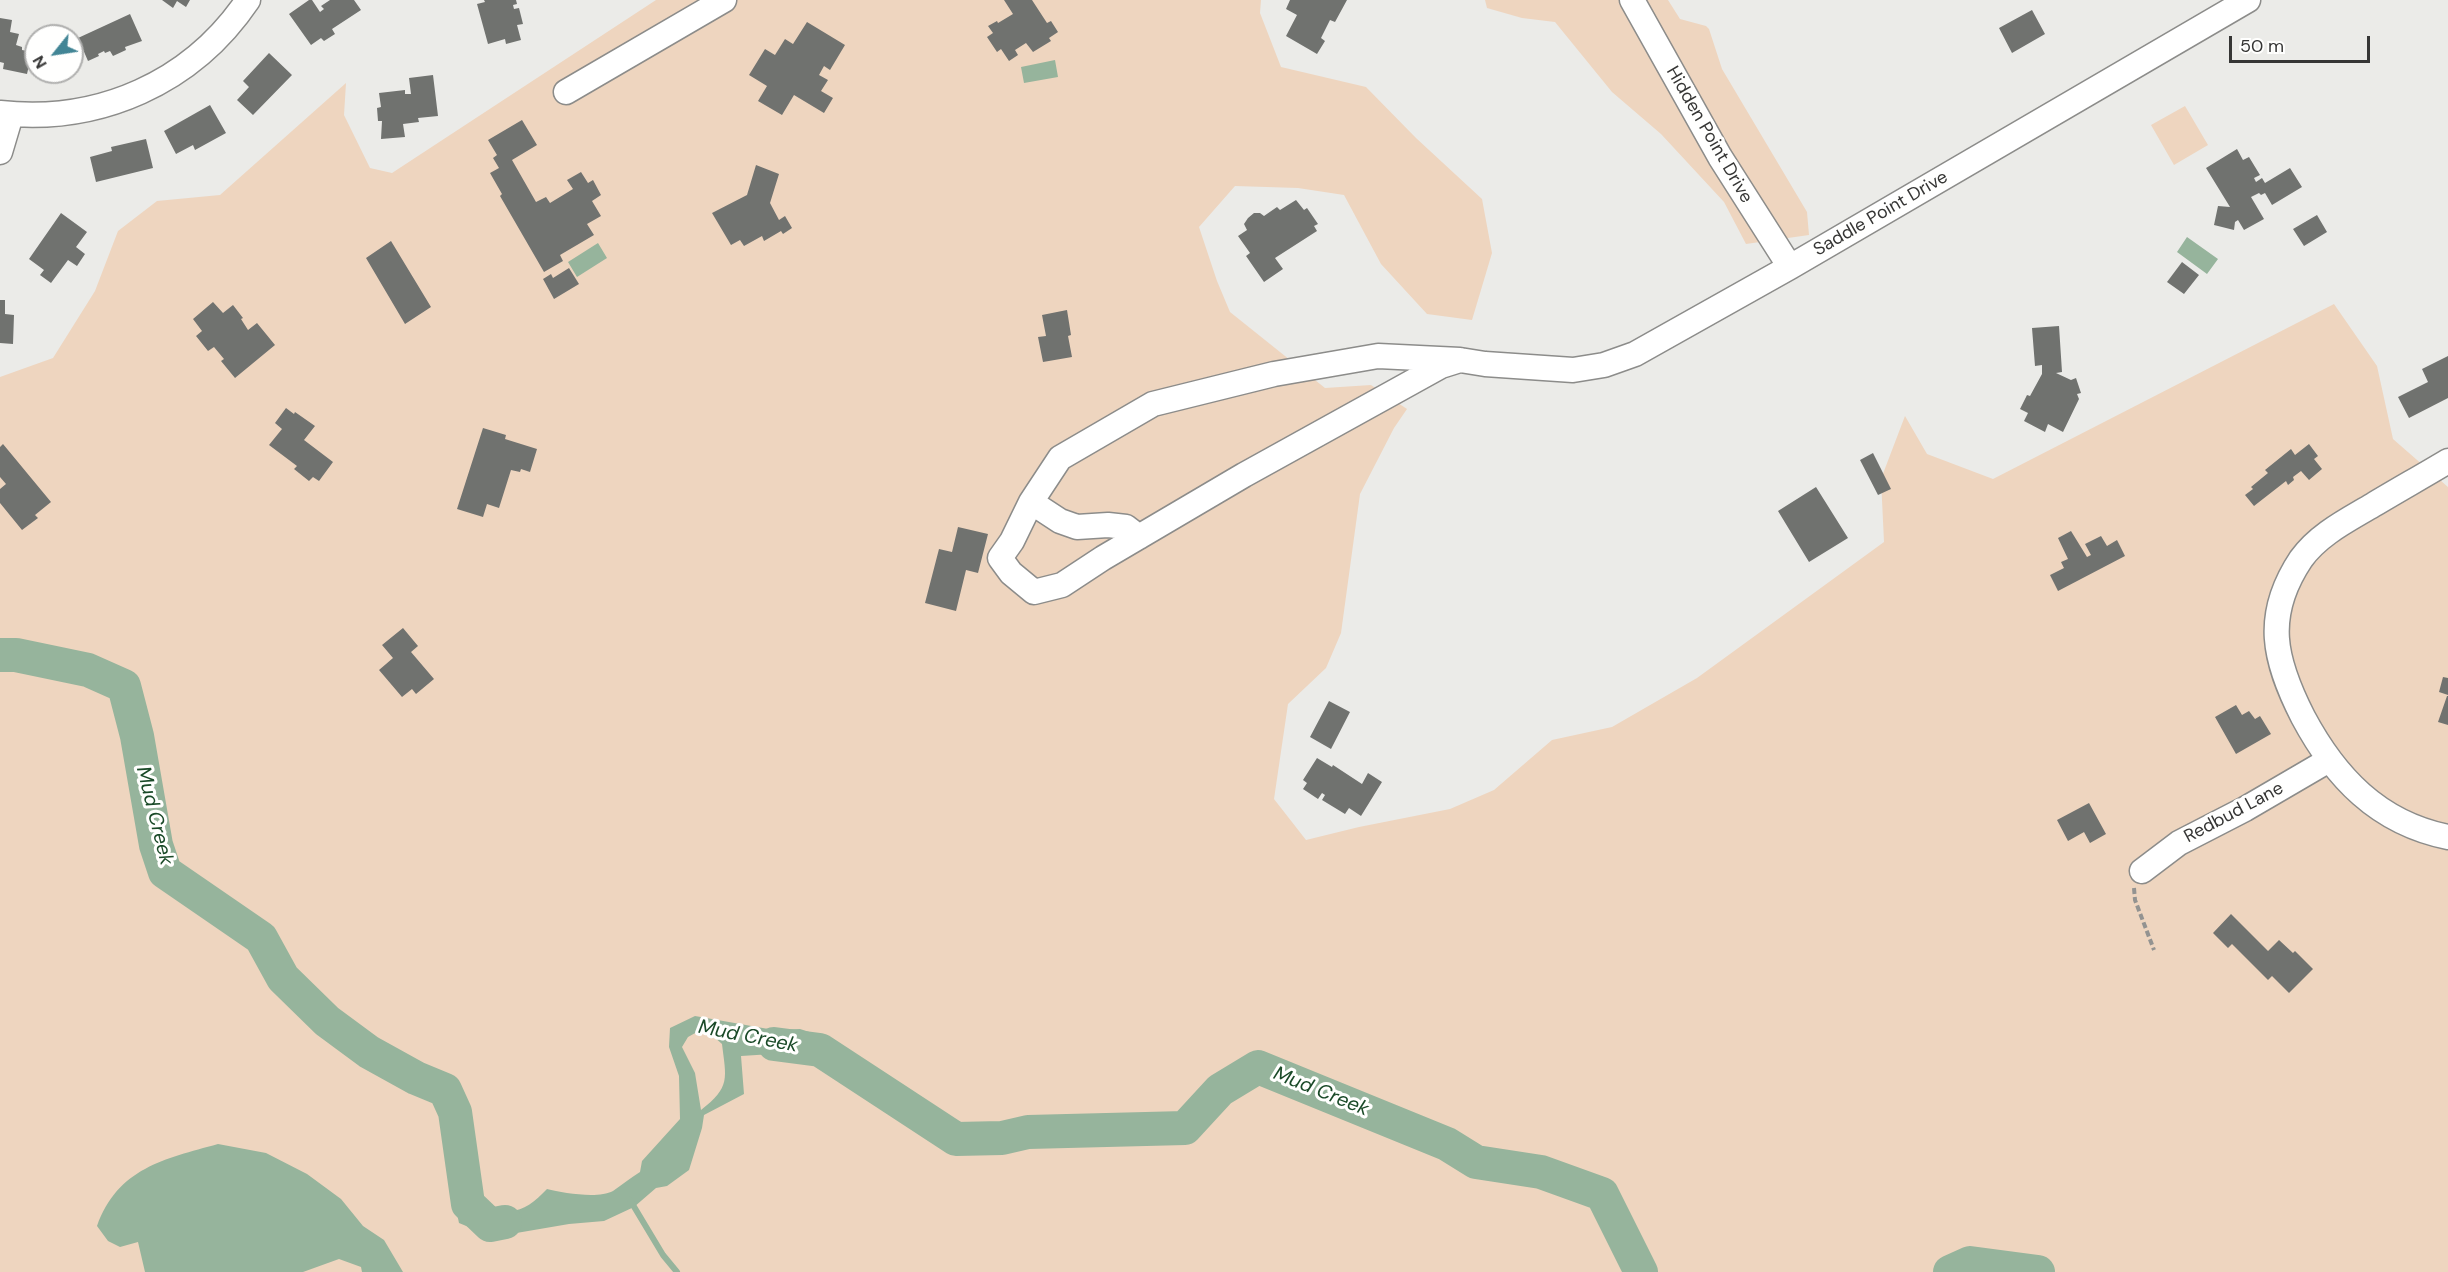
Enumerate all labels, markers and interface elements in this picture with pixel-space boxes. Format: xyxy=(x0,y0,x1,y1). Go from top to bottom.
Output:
north arrow xyxy=(24,24,84,84)
scale bar xyxy=(2232,24,2373,62)
text: 50 m xyxy=(2240,34,2284,58)
text: N xyxy=(28,52,52,73)
street label: Hidden Point Drive xyxy=(1661,63,1757,207)
street label: Saddle Point Drive xyxy=(1810,167,1952,261)
water label: Mud Creek xyxy=(130,764,178,868)
street label: Redbud Lane xyxy=(2181,778,2287,848)
water label: Mud Creek xyxy=(696,1016,800,1058)
water label: Mud Creek xyxy=(1270,1062,1372,1122)

